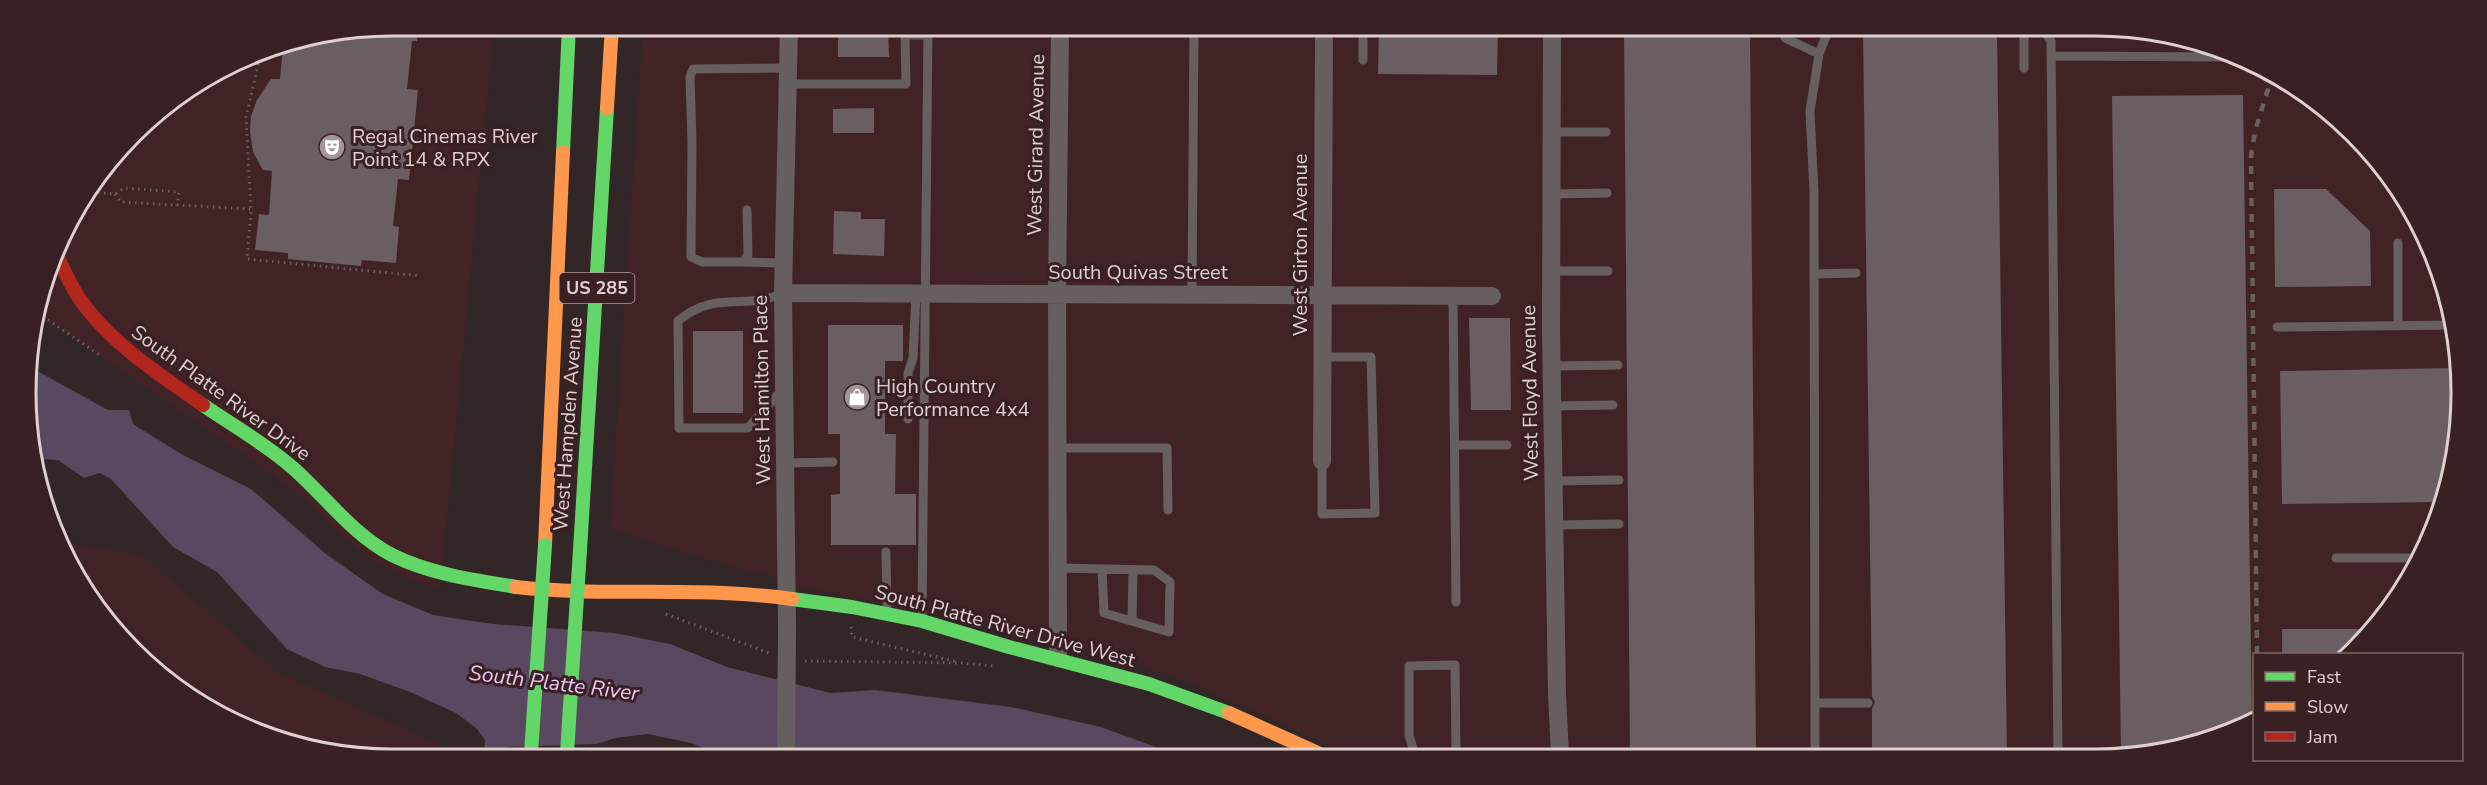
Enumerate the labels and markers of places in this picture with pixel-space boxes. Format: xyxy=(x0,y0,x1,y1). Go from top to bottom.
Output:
place label: Regal Cinemas River Point 14 & RPX xyxy=(352,123,538,173)
theatre icon: Regal Cinemas River Point 14 & RPX xyxy=(317,132,347,162)
place label: High Country Performance 4x4 xyxy=(876,373,1030,423)
shop icon: High Country Performance 4x4 xyxy=(842,382,872,412)

